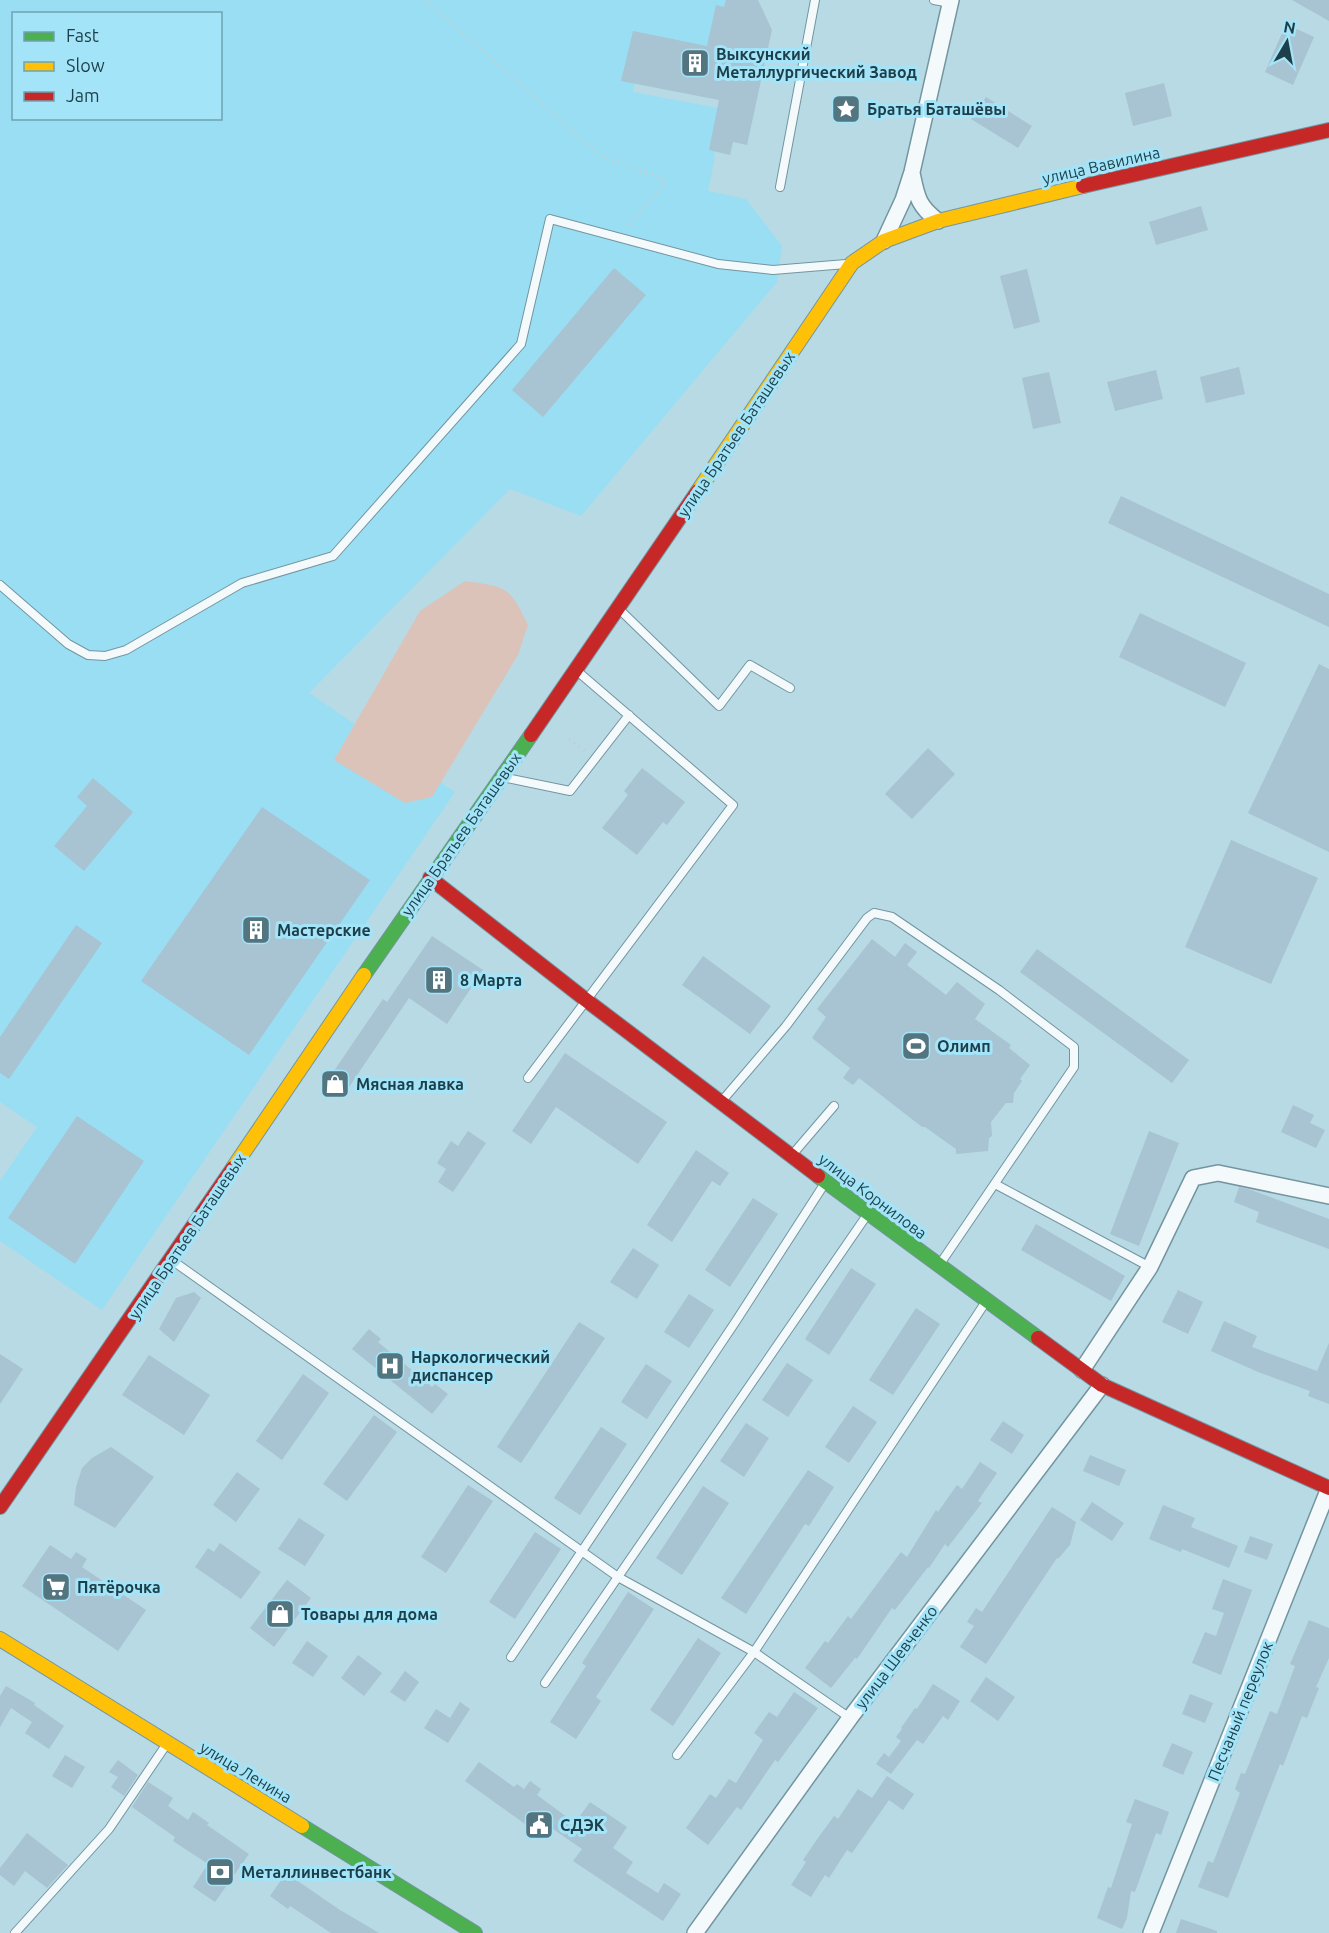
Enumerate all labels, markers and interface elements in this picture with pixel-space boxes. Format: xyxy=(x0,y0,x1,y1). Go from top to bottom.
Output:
legend xyxy=(12,12,222,120)
north arrow xyxy=(1257,12,1317,72)
text: N xyxy=(1282,17,1297,37)
text: Fast xyxy=(66,25,99,45)
place label: Выксунский Металлургический Завод xyxy=(716,45,918,81)
building icon: Выксунский Металлургический Завод xyxy=(679,47,711,79)
text: Slow xyxy=(66,55,105,75)
text: Jam xyxy=(66,85,100,105)
place icon: Братья Баташёвы xyxy=(830,93,862,125)
place label: Братья Баташёвы xyxy=(867,100,1006,118)
street label: улица Вавилина xyxy=(1040,143,1162,187)
street label: улица Братьев Баташевых xyxy=(674,348,798,520)
street label: улица Братьев Баташевых xyxy=(398,749,524,919)
building icon: Мастерские xyxy=(240,914,272,946)
place label: Мастерские xyxy=(277,921,371,939)
building icon: 8 Марта xyxy=(423,964,455,996)
place label: 8 Марта xyxy=(460,971,522,989)
sports icon: Олимп xyxy=(900,1030,932,1062)
place label: Олимп xyxy=(937,1037,991,1055)
shop icon: Мясная лавка xyxy=(319,1068,351,1100)
place label: Мясная лавка xyxy=(356,1075,464,1093)
street label: улица Братьев Баташевых xyxy=(125,1150,249,1322)
street label: улица Корнилова xyxy=(816,1150,930,1242)
place label: Наркологический диспансер xyxy=(411,1348,550,1384)
hospital icon: Наркологический диспансер xyxy=(374,1350,406,1382)
supermarket icon: Пятёрочка xyxy=(40,1571,72,1603)
place label: Пятёрочка xyxy=(77,1578,161,1596)
shop icon: Товары для дома xyxy=(264,1598,296,1630)
street label: улица Шевченко xyxy=(851,1602,941,1712)
place label: Товары для дома xyxy=(301,1605,438,1623)
street label: Песчаный переулок xyxy=(1204,1639,1276,1783)
street label: улица Ленина xyxy=(197,1738,295,1806)
public building icon: СДЭК xyxy=(523,1809,555,1841)
place label: СДЭК xyxy=(560,1816,605,1834)
bank icon: Металлинвестбанк xyxy=(204,1856,236,1888)
place label: Металлинвестбанк xyxy=(241,1863,392,1881)

